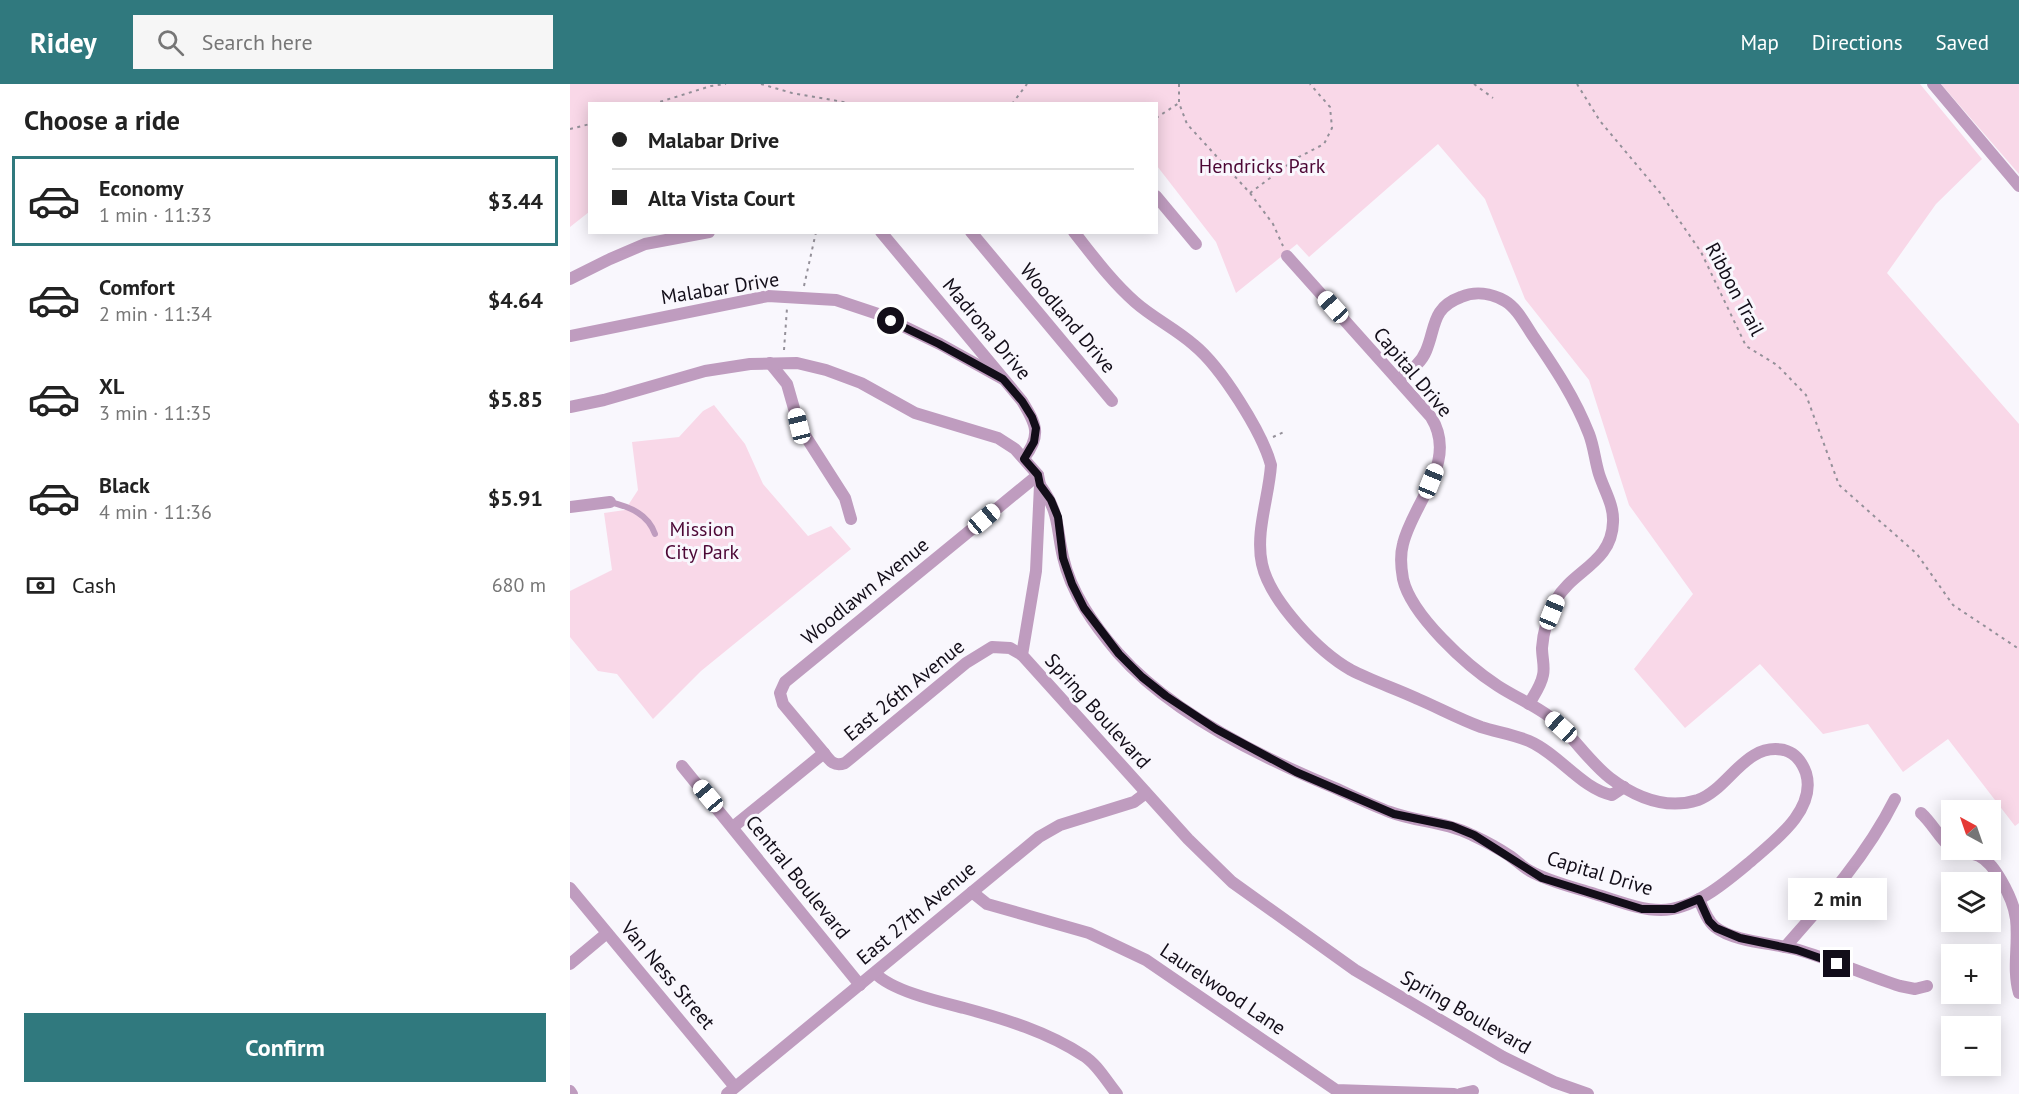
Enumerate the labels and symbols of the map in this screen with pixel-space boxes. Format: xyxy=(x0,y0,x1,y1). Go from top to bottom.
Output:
park label: Hendricks Park xyxy=(1199,153,1326,179)
street label: Ribbon Trail xyxy=(1700,238,1771,340)
street label: Woodland Drive xyxy=(1014,258,1122,378)
street label: Malabar Drive xyxy=(659,266,781,310)
street label: Madrona Drive xyxy=(937,273,1037,385)
car xyxy=(1314,288,1352,326)
route start xyxy=(877,307,904,334)
street label: Capital Drive xyxy=(1368,322,1458,422)
car xyxy=(786,406,812,446)
car xyxy=(1416,461,1446,501)
car xyxy=(964,501,1004,537)
park label: Mission City Park xyxy=(665,516,740,565)
street label: Woodlawn Avenue xyxy=(796,532,934,650)
car xyxy=(1537,592,1567,632)
street label: East 26th Avenue xyxy=(838,633,970,747)
street label: Spring Boulevard xyxy=(1039,648,1157,774)
car xyxy=(1542,708,1580,746)
car xyxy=(690,776,726,816)
north arrow xyxy=(1941,800,2001,860)
street label: Central Boulevard xyxy=(740,810,856,944)
street label: Capital Drive xyxy=(1544,845,1656,901)
street label: East 27th Avenue xyxy=(851,856,981,970)
callout: 2 min xyxy=(1788,877,1886,919)
street label: Van Ness Street xyxy=(615,915,721,1035)
street label: Laurelwood Lane xyxy=(1155,937,1291,1041)
route end xyxy=(1823,950,1850,977)
street label: Spring Boulevard xyxy=(1396,964,1536,1060)

